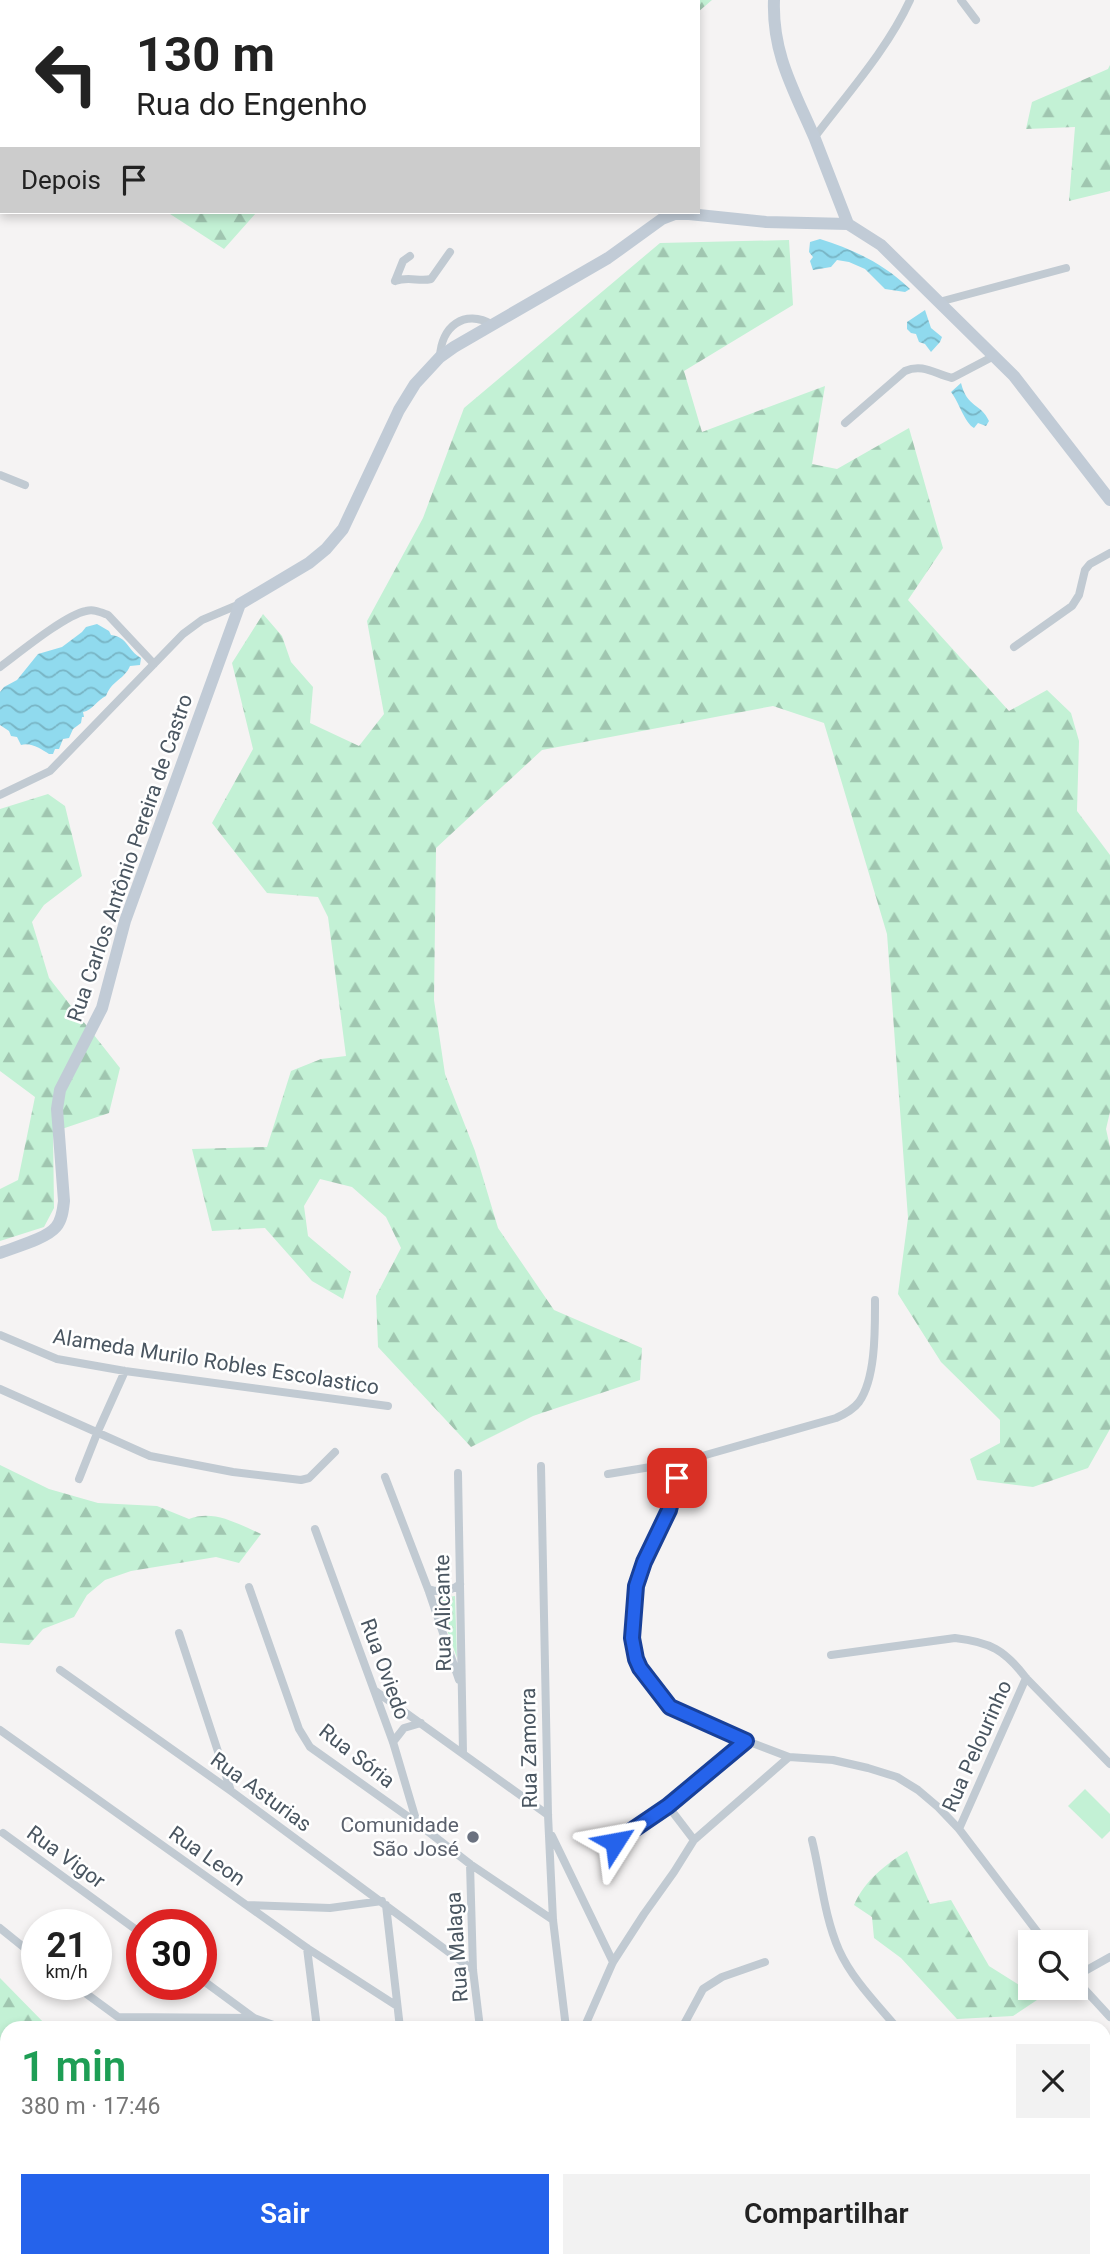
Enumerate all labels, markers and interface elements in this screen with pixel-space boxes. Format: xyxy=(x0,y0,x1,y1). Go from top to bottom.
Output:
text: 130 m xyxy=(136,26,275,83)
icon: left xyxy=(21,28,112,119)
text: Rua do Engenho xyxy=(136,85,367,123)
icon: arrive xyxy=(115,161,153,199)
text: Depois xyxy=(21,165,101,195)
street label: Rua Carlos Antônio Pereira de Castro xyxy=(63,691,198,1025)
street label: Alameda Murilo Robles Escolastico xyxy=(51,1324,381,1400)
pin xyxy=(647,1448,707,1508)
icon: arrive xyxy=(658,1459,696,1497)
street label: Rua Alicante xyxy=(430,1554,456,1672)
street label: Rua Oviedo xyxy=(356,1615,414,1723)
street label: Rua Pelourinho xyxy=(937,1677,1017,1815)
street label: Rua Zamorra xyxy=(516,1687,542,1809)
street label: Rua Sória xyxy=(314,1719,400,1793)
street label: Rua Asturias xyxy=(206,1747,316,1837)
position arrow xyxy=(578,1805,652,1879)
place label: Comunidade São José xyxy=(340,1813,459,1861)
street label: Rua Vigor xyxy=(22,1821,110,1893)
street label: Rua Leon xyxy=(164,1821,250,1891)
marker: Comunidade São José xyxy=(465,1829,481,1845)
street label: Rua Malaga xyxy=(441,1891,473,2003)
speed limit sign: 30 xyxy=(126,1909,217,2000)
text: 21 xyxy=(46,1925,87,1966)
map controls xyxy=(1018,1930,1088,2000)
button: search xyxy=(1018,1930,1088,2000)
text: km/h xyxy=(45,1961,88,1982)
text: 1 min xyxy=(21,2042,126,2091)
button: close xyxy=(1016,2044,1090,2118)
text: 380 m · 17:46 xyxy=(21,2093,160,2120)
button: Sair xyxy=(21,2174,549,2254)
button: Compartilhar xyxy=(563,2174,1090,2254)

